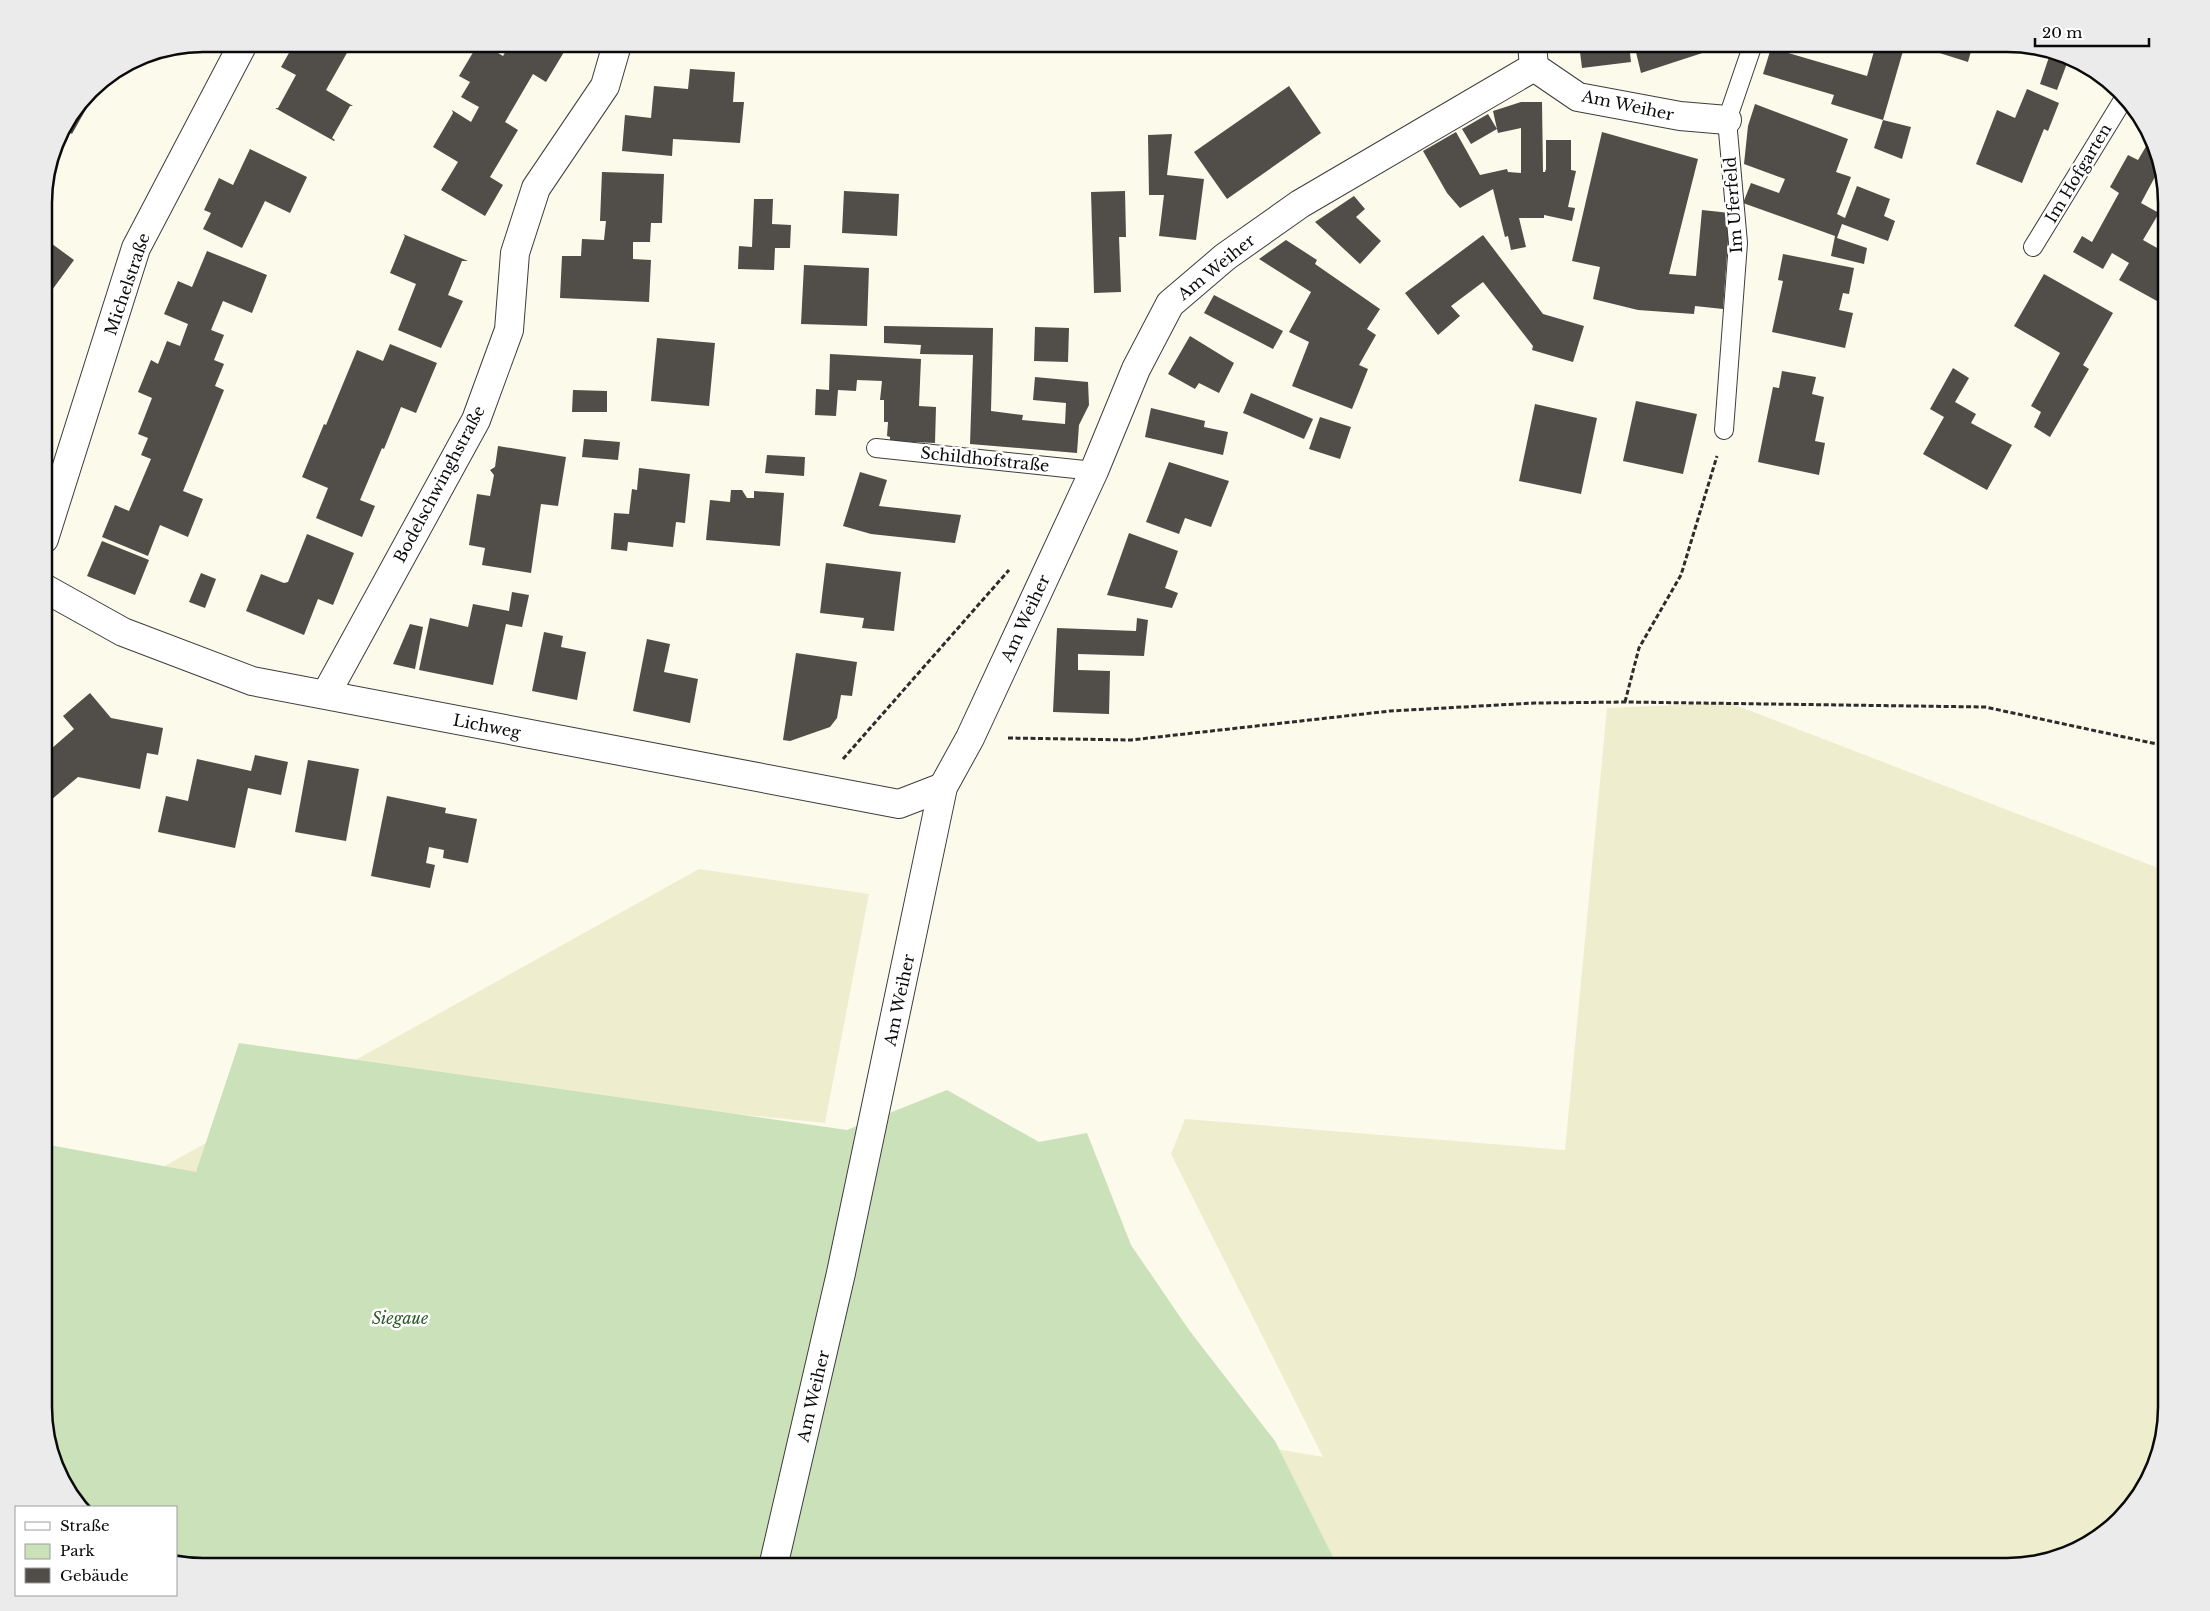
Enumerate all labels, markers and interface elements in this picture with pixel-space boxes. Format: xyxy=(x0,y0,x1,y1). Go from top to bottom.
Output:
scale bar xyxy=(2035,15,2149,47)
text: 20 m xyxy=(2042,23,2082,42)
street label: Am Weiher xyxy=(1579,85,1676,125)
street label: Im Hofgarten xyxy=(2041,120,2115,226)
street label: Im Uferfeld xyxy=(1720,156,1746,254)
street label: Michelstraße xyxy=(100,230,154,338)
street label: Am Weiher xyxy=(1173,230,1259,305)
street label: Bodelschwinghstraße xyxy=(389,402,489,566)
street label: Schildhofstraße xyxy=(920,442,1050,476)
street label: Am Weiher xyxy=(996,571,1054,666)
street label: Lichweg xyxy=(451,710,523,742)
street label: Am Weiher xyxy=(879,952,919,1049)
park label: Siegaue xyxy=(372,1308,429,1328)
street label: Am Weiher xyxy=(793,1348,833,1445)
legend xyxy=(15,1506,178,1596)
text: Straße xyxy=(60,1516,110,1535)
text: Park xyxy=(60,1541,96,1560)
text: Gebäude xyxy=(60,1566,129,1585)

